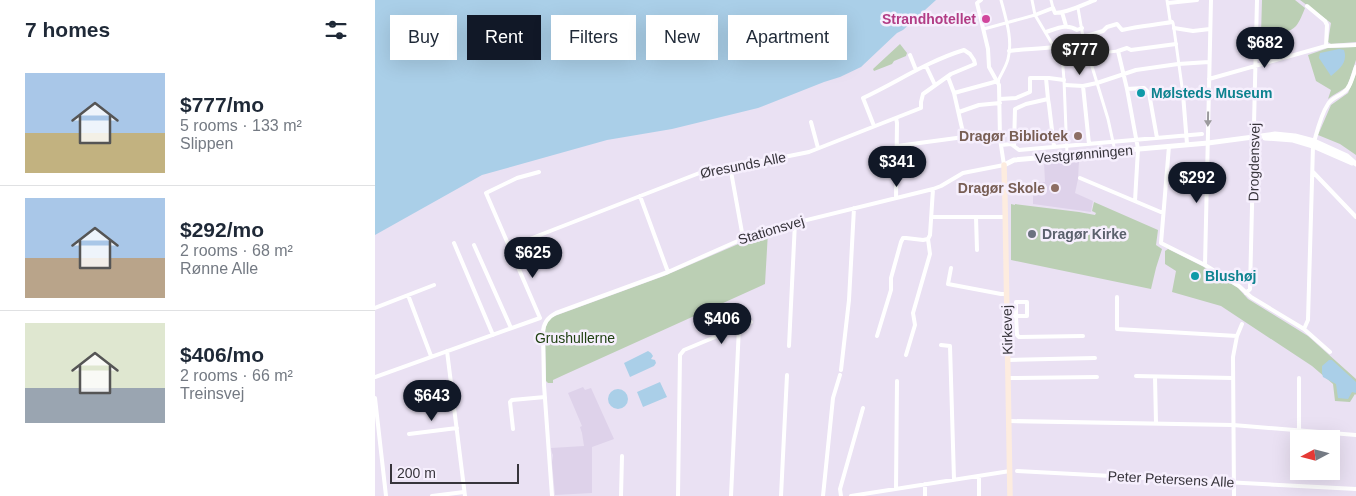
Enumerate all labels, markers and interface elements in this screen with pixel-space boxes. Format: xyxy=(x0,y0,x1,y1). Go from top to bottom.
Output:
place label: Strandhotellet xyxy=(882,11,976,27)
marker: Strandhotellet xyxy=(980,13,992,25)
chip: Buy xyxy=(390,15,457,60)
chip: Rent xyxy=(467,15,541,60)
chip: Filters xyxy=(551,15,636,60)
chip: New xyxy=(646,15,718,60)
chip: Apartment xyxy=(728,15,847,60)
icon: filters xyxy=(322,16,350,44)
text: 7 homes xyxy=(25,18,110,41)
pin: $682 xyxy=(1235,27,1295,69)
pin: $777 xyxy=(1050,34,1110,76)
text: $682 xyxy=(1247,34,1283,51)
text: $777 xyxy=(1062,41,1098,58)
place label: Mølsteds Museum xyxy=(1151,85,1272,101)
marker: Mølsteds Museum xyxy=(1135,87,1147,99)
icon: home xyxy=(65,93,125,153)
text: $777/mo xyxy=(180,93,264,116)
one-way arrow xyxy=(1204,111,1212,127)
text: 5 rooms · 133 m² xyxy=(180,117,302,134)
street label: Drogdensvej xyxy=(1245,123,1263,201)
place label: Dragør Bibliotek xyxy=(959,128,1068,144)
marker: Dragør Bibliotek xyxy=(1072,130,1084,142)
text: Slippen xyxy=(180,135,233,152)
street label: Vestgrønningen xyxy=(1034,142,1134,166)
pin: $341 xyxy=(867,146,927,188)
street label: Øresunds Alle xyxy=(699,149,788,181)
text: $341 xyxy=(879,153,915,170)
pin: $292 xyxy=(1167,162,1227,204)
text: $292 xyxy=(1179,169,1215,186)
place label: Dragør Skole xyxy=(958,180,1045,196)
marker: Dragør Skole xyxy=(1049,182,1061,194)
street label: Stationsvej xyxy=(736,212,806,248)
icon: home xyxy=(65,218,125,278)
text: $292/mo xyxy=(180,218,264,241)
place label: Dragør Kirke xyxy=(1042,226,1127,242)
marker: Dragør Kirke xyxy=(1026,228,1038,240)
pin: $625 xyxy=(503,236,563,279)
text: 2 rooms · 68 m² xyxy=(180,242,293,259)
text: $625 xyxy=(515,244,551,261)
text: Rønne Alle xyxy=(180,260,258,277)
place label: Blushøj xyxy=(1205,268,1256,284)
marker: Blushøj xyxy=(1189,270,1201,282)
pin: $406 xyxy=(692,302,752,345)
street label: Kirkevej xyxy=(999,305,1015,355)
text: $406 xyxy=(704,310,740,327)
park label: Grushullerne xyxy=(535,330,615,346)
icon: home xyxy=(65,343,125,403)
text: $406/mo xyxy=(180,343,264,366)
text: 2 rooms · 66 m² xyxy=(180,367,293,384)
pin: $643 xyxy=(402,380,462,422)
text: Treinsvej xyxy=(180,385,244,402)
text: $643 xyxy=(414,387,450,404)
north arrow xyxy=(1290,430,1340,480)
map controls xyxy=(1290,430,1340,480)
scale bar xyxy=(390,461,519,484)
text: 200 m xyxy=(397,465,436,481)
street label: Peter Petersens Alle xyxy=(1107,468,1235,490)

